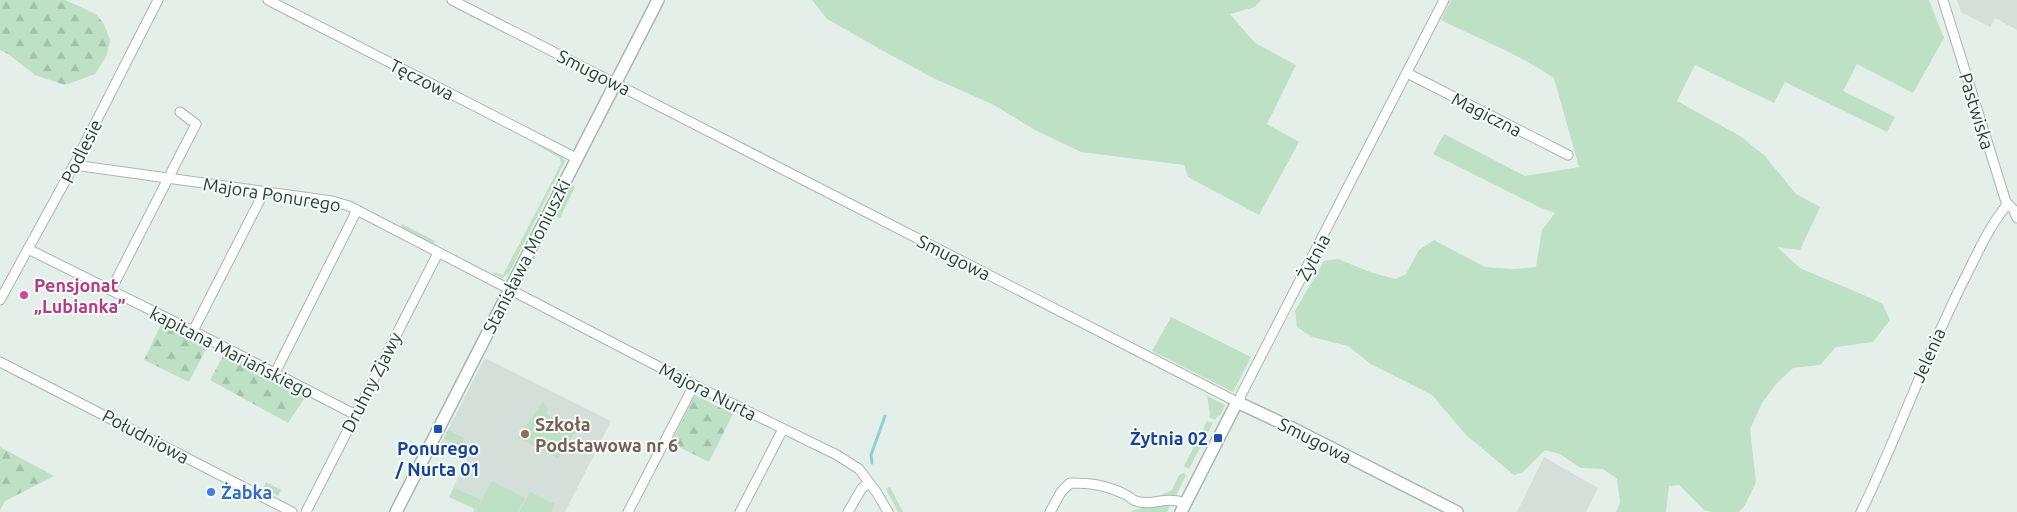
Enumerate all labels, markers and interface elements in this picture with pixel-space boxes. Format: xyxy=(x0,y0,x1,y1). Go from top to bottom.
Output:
street label: Smugowa xyxy=(554,45,634,99)
street label: Tęczowa xyxy=(387,54,457,104)
street label: Pastwiska xyxy=(1956,70,1998,152)
street label: Magiczna xyxy=(1449,88,1525,140)
street label: Podlesie xyxy=(57,116,105,186)
street label: Majora Ponurego xyxy=(202,173,342,215)
street label: Stanisława Moniuszki xyxy=(478,176,574,336)
street label: Smugowa xyxy=(914,230,994,284)
street label: Żytnia xyxy=(1293,230,1333,284)
place label: Pensjonat „Lubianka” xyxy=(34,275,126,316)
marker: Pensjonat „Lubianka” xyxy=(18,289,30,301)
street label: kapitana Mariańskiego xyxy=(147,302,317,402)
street label: Jelenia xyxy=(1907,325,1949,385)
street label: Druhny Zjawy xyxy=(337,328,405,435)
street label: Majora Nurta xyxy=(656,358,760,424)
street label: Południowa xyxy=(99,405,193,467)
street label: Smugowa xyxy=(1275,413,1355,467)
place label: Szkoła Podstawowa nr 6 xyxy=(535,414,678,455)
marker: Ponurego / Nurta 01 xyxy=(432,423,444,435)
marker: Szkoła Podstawowa nr 6 xyxy=(519,428,531,440)
place label: Żytnia 02 xyxy=(1130,428,1208,448)
marker: Żytnia 02 xyxy=(1212,432,1224,444)
place label: Ponurego / Nurta 01 xyxy=(394,438,481,479)
place label: Żabka xyxy=(221,482,272,502)
marker: Żabka xyxy=(205,486,217,498)

